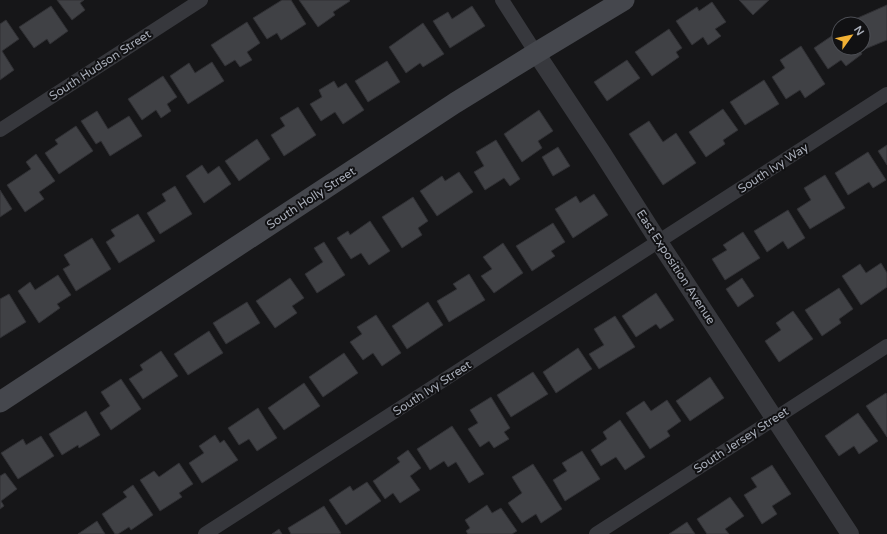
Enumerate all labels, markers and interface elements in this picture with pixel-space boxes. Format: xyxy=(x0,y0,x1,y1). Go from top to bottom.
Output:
north arrow xyxy=(831,16,871,56)
text: N xyxy=(851,24,867,38)
street label: South Hudson Street xyxy=(46,27,154,103)
street label: South Ivy Way xyxy=(735,140,811,196)
street label: South Holly Street xyxy=(264,164,358,232)
street label: East Exposition Avenue xyxy=(634,207,718,327)
street label: South Ivy Street xyxy=(390,357,474,419)
street label: South Jersey Street xyxy=(691,404,791,476)

